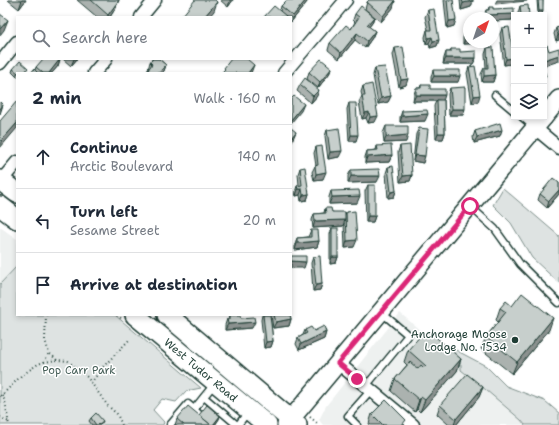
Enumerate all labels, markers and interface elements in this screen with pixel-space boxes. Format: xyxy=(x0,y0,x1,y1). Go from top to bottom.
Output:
north arrow xyxy=(463,12,499,48)
map controls xyxy=(511,12,547,120)
button: + xyxy=(511,12,547,48)
search box xyxy=(16,16,292,60)
icon: search xyxy=(30,27,52,49)
text: Search here xyxy=(62,28,148,48)
button: − xyxy=(511,48,547,84)
button: layers xyxy=(511,84,547,120)
text: 2 min xyxy=(32,87,82,109)
text: Walk · 160 m xyxy=(194,90,276,107)
text: Continue xyxy=(70,138,138,158)
icon: ahead xyxy=(32,146,54,168)
text: 140 m xyxy=(237,148,276,165)
text: Arctic Boulevard xyxy=(70,158,173,175)
route start xyxy=(461,197,479,215)
text: Turn left xyxy=(70,202,138,222)
icon: left xyxy=(32,210,54,232)
text: 20 m xyxy=(243,212,276,229)
text: Sesame Street xyxy=(70,222,160,239)
icon: arrive xyxy=(32,274,54,296)
text: Arrive at destination xyxy=(70,275,238,295)
place label: Anchorage Moose Lodge No. 1534 xyxy=(411,327,507,355)
street label: West Tudor Road xyxy=(161,335,241,406)
marker: Anchorage Moose Lodge No. 1534 xyxy=(510,335,520,345)
park label: Pop Carr Park xyxy=(42,363,116,378)
route end xyxy=(348,370,366,388)

